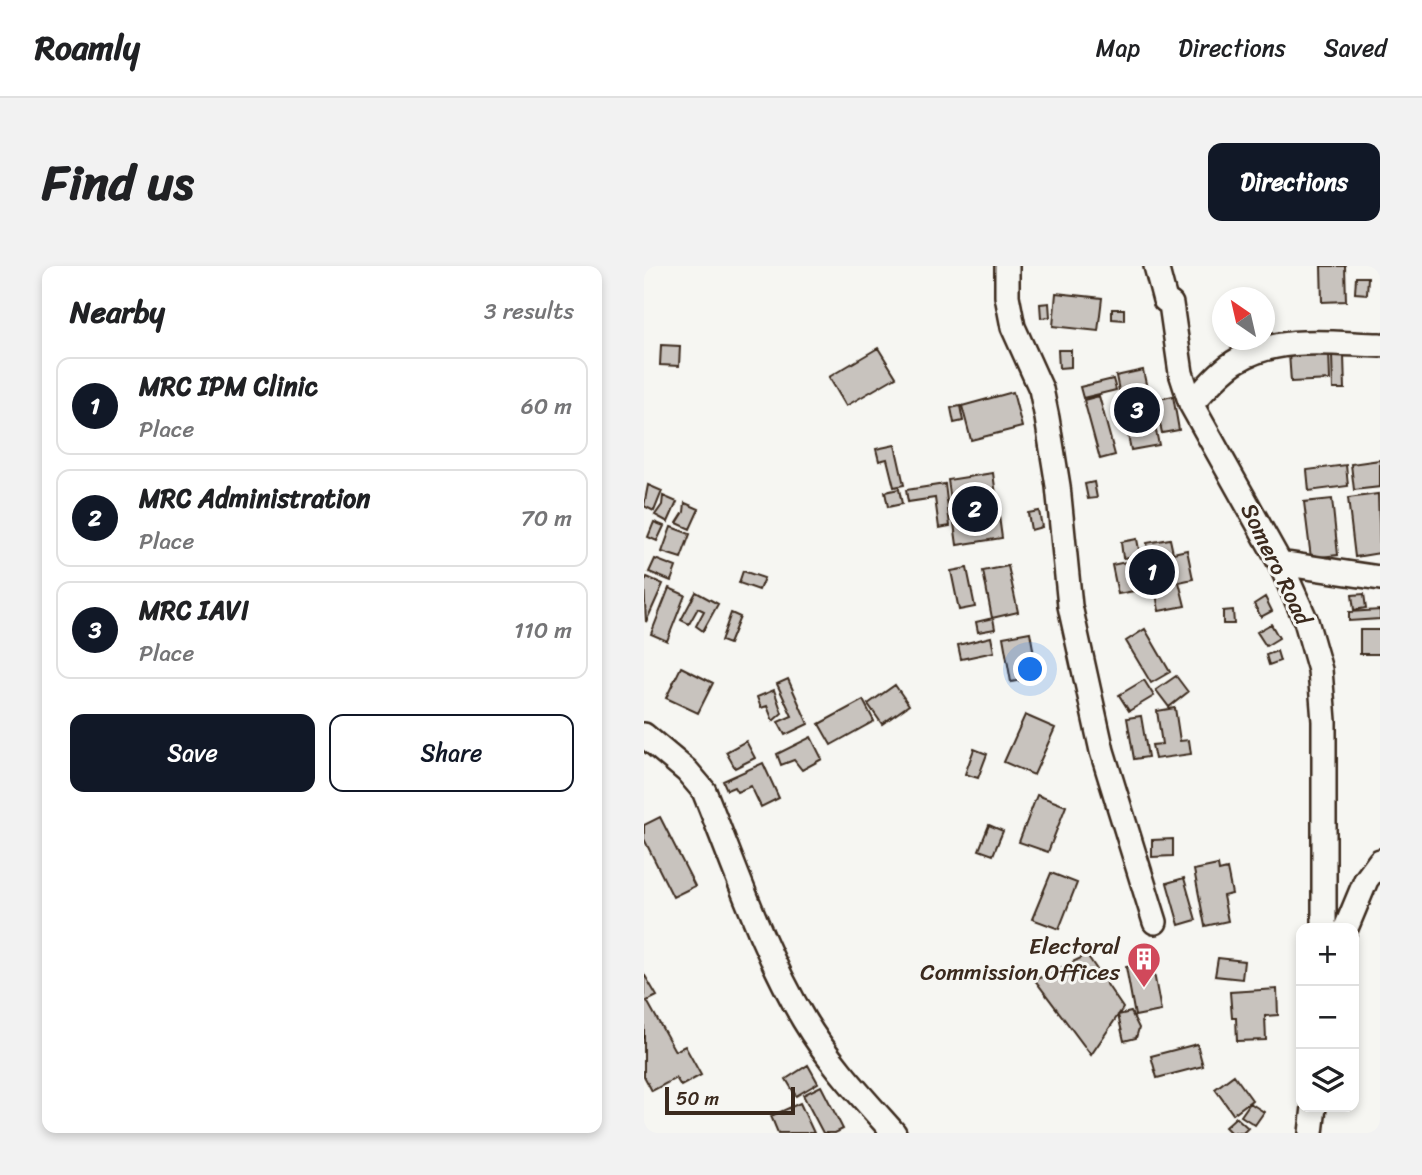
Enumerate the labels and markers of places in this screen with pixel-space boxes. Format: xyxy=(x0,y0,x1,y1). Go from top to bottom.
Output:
pin: 3 xyxy=(1114,384,1160,436)
pin: 2 xyxy=(952,483,998,535)
pin: 1 xyxy=(1129,546,1175,598)
place label: Electoral Commission Offices xyxy=(920,926,1120,993)
building icon: Electoral Commission Offices xyxy=(1125,940,1163,989)

